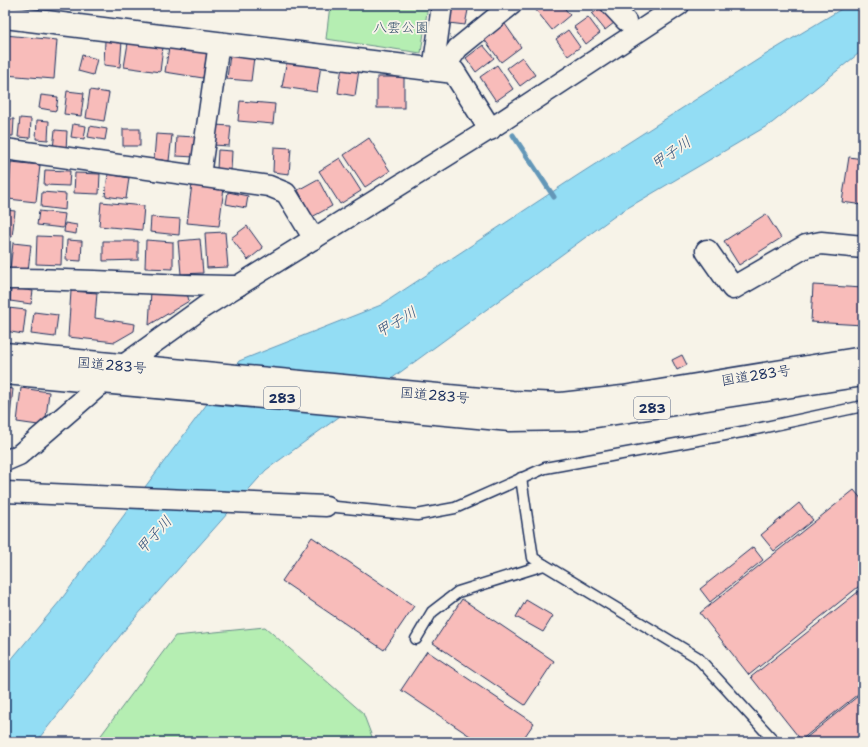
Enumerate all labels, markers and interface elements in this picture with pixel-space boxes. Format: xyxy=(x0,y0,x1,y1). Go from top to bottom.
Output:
park label: 八雲公園 xyxy=(373,18,429,36)
water label: 甲子川 xyxy=(647,132,695,174)
water label: 甲子川 xyxy=(372,302,420,342)
street label: 国道283号 xyxy=(76,353,148,377)
street label: 国道283号 xyxy=(720,361,792,389)
street label: 国道283号 xyxy=(399,383,471,407)
road number: 283 xyxy=(264,387,300,409)
road number: 283 xyxy=(634,397,670,419)
water label: 甲子川 xyxy=(132,512,176,558)

